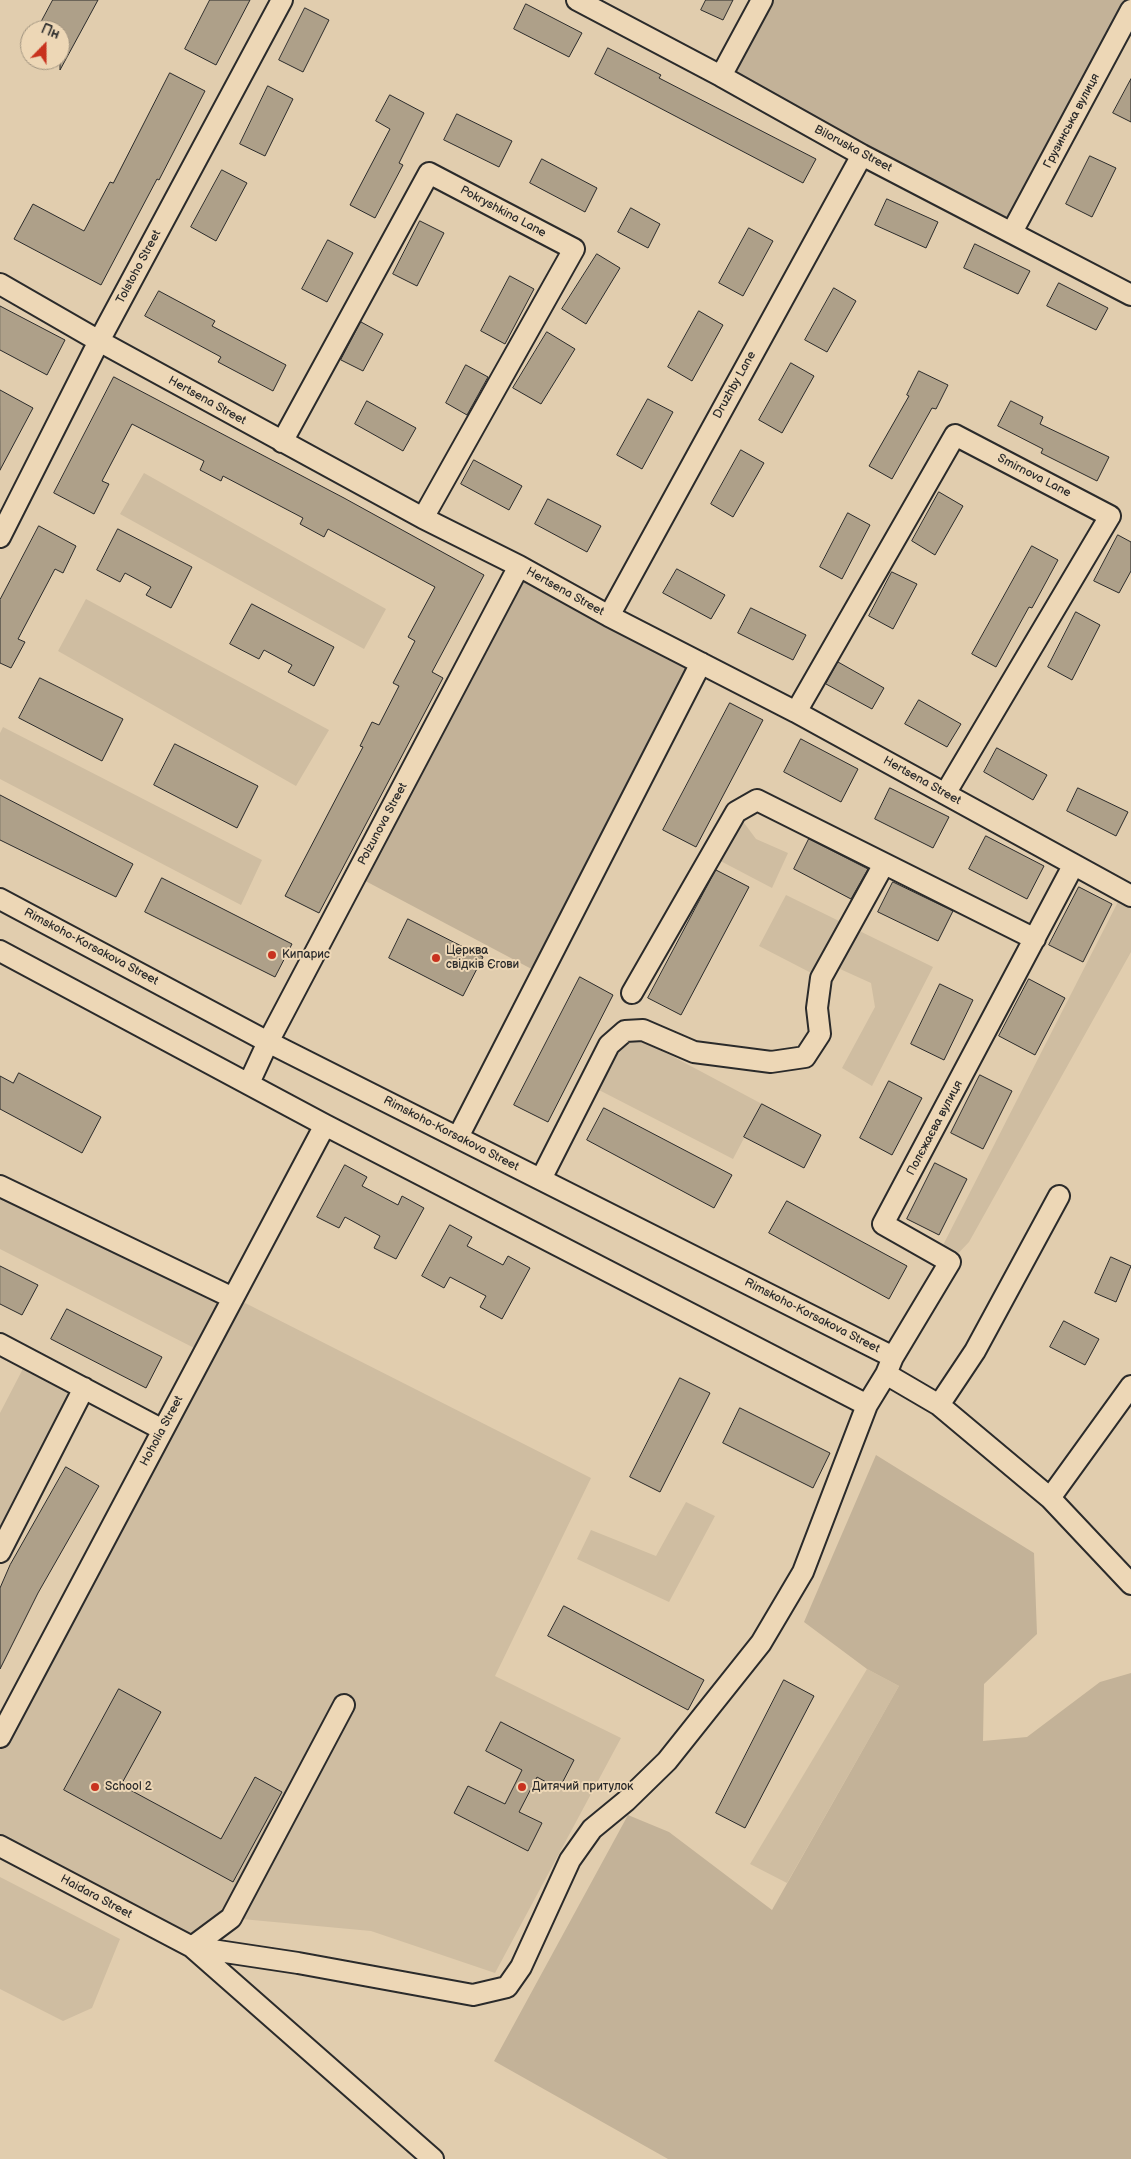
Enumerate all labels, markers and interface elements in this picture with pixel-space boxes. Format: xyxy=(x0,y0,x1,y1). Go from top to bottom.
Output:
north arrow xyxy=(20,20,70,70)
text: Пн xyxy=(39,20,62,43)
street label: Грузинська вулиця xyxy=(1041,71,1103,171)
street label: Biloruska Street xyxy=(812,122,894,176)
street label: Pokryshkina Lane xyxy=(458,183,548,241)
street label: Tolstoho Street xyxy=(114,228,164,306)
street label: Druzhby Lane xyxy=(711,349,759,421)
street label: Hertsena Street xyxy=(166,374,248,428)
street label: Smirnova Lane xyxy=(995,451,1073,501)
street label: Hertsena Street xyxy=(524,565,606,619)
street label: Hertsena Street xyxy=(881,754,963,808)
street label: Polzunova Street xyxy=(355,780,411,868)
street label: Rimskoho-Korsakova Street xyxy=(21,905,161,989)
place label: Церква свідків Єгови xyxy=(446,944,519,972)
place label: Кипарис xyxy=(282,948,330,962)
marker: Кипарис xyxy=(266,949,278,961)
marker: Церква свідків Єгови xyxy=(430,952,442,964)
street label: Полєжаєва вулиця xyxy=(904,1078,966,1178)
street label: Rimskoho-Korsakova Street xyxy=(381,1094,521,1174)
street label: Rimskoho-Korsakova Street xyxy=(742,1276,882,1356)
street label: Hoholia Street xyxy=(137,1393,187,1469)
place label: School 2 xyxy=(105,1780,152,1794)
place label: Дитячий притулок xyxy=(532,1780,633,1794)
marker: School 2 xyxy=(89,1781,101,1793)
marker: Дитячий притулок xyxy=(516,1781,528,1793)
street label: Haidara Street xyxy=(58,1872,134,1922)

